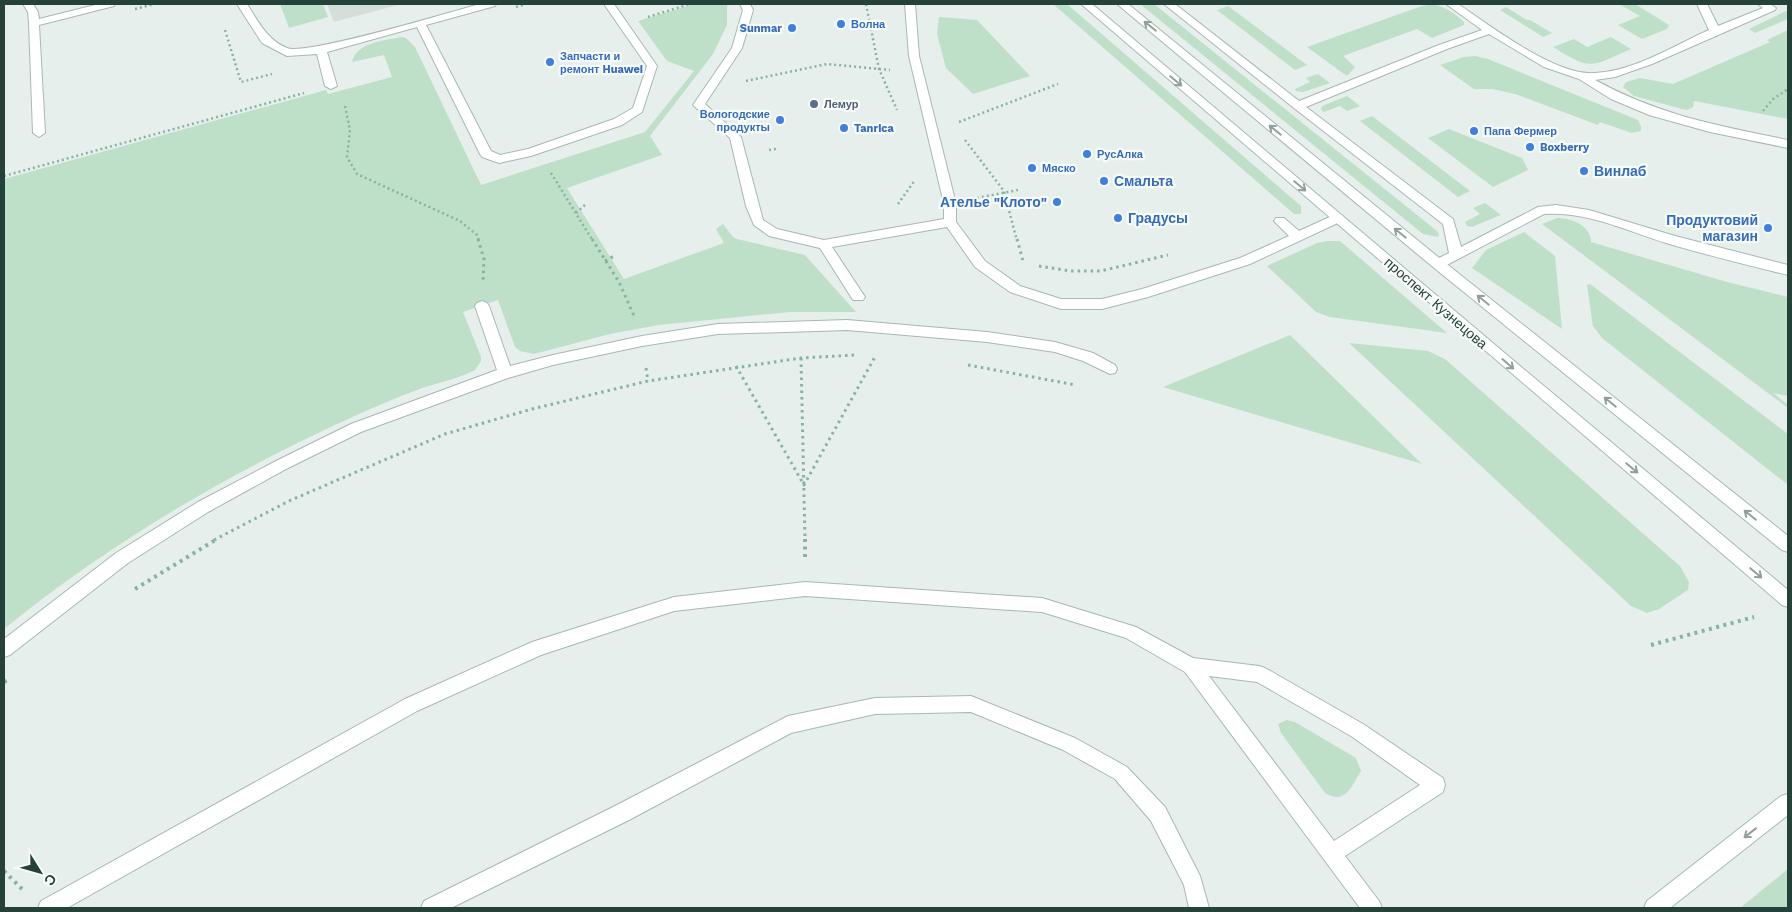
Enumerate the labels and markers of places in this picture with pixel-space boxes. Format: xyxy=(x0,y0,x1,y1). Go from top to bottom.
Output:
marker: Волна xyxy=(835,18,847,30)
place label: Волна xyxy=(851,18,886,31)
place label: Sunmar xyxy=(740,22,782,35)
marker: Sunmar xyxy=(786,22,798,34)
place label: Запчасти и ремонт Huawei xyxy=(560,50,643,76)
marker: Запчасти и ремонт Huawei xyxy=(544,56,556,68)
marker: Лемур xyxy=(808,98,820,110)
place label: Лемур xyxy=(824,98,859,111)
place label: Вологодские продукты xyxy=(700,108,770,134)
marker: Вологодские продукты xyxy=(774,114,786,126)
marker: Tanrica xyxy=(838,122,850,134)
place label: Tanrica xyxy=(854,122,895,135)
marker: Папа Фермер xyxy=(1468,125,1480,137)
place label: Папа Фермер xyxy=(1484,125,1557,138)
marker: Boxberry xyxy=(1524,141,1536,153)
place label: Boxberry xyxy=(1540,141,1590,154)
marker: РусАлка xyxy=(1081,148,1093,160)
place label: РусАлка xyxy=(1097,148,1144,161)
marker: Мяско xyxy=(1026,162,1038,174)
place label: Мяско xyxy=(1042,162,1076,175)
place label: Винлаб xyxy=(1594,163,1647,179)
marker: Винлаб xyxy=(1578,165,1590,177)
place label: Смальта xyxy=(1114,173,1173,189)
marker: Смальта xyxy=(1098,175,1110,187)
place label: Ателье "Клото" xyxy=(940,194,1047,210)
marker: Ателье "Клото" xyxy=(1051,196,1063,208)
place label: Градусы xyxy=(1128,210,1188,226)
marker: Градусы xyxy=(1112,212,1124,224)
place label: Продуктовий магазин xyxy=(1666,212,1758,244)
marker: Продуктовий магазин xyxy=(1762,222,1774,234)

